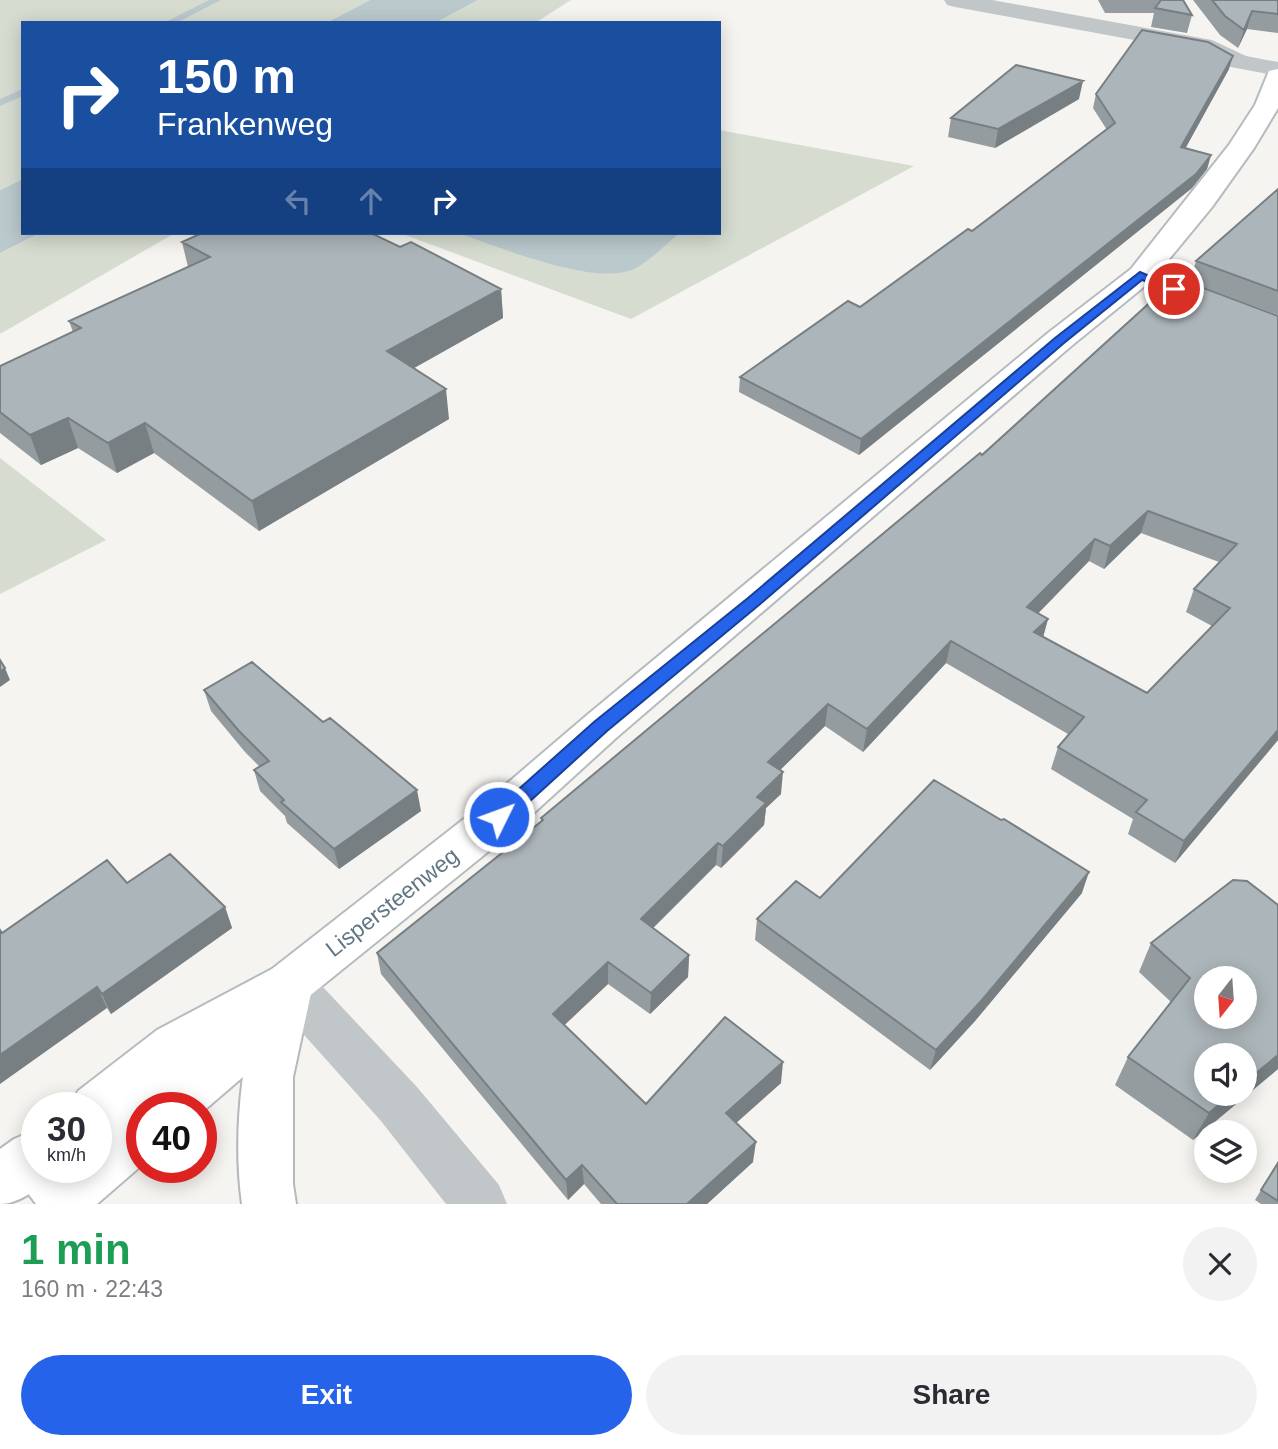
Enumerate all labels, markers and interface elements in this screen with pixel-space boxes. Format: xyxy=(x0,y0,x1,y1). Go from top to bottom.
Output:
icon: right xyxy=(42,49,133,140)
text: 150 m xyxy=(157,49,296,103)
text: Frankenweg xyxy=(157,106,333,142)
icon: left xyxy=(279,182,317,220)
icon: ahead xyxy=(352,182,390,220)
icon: right xyxy=(425,182,463,220)
pin xyxy=(1144,259,1204,319)
icon: arrive xyxy=(1155,270,1193,308)
position arrow xyxy=(462,780,536,854)
street label: Lispersteenweg xyxy=(321,842,463,962)
north arrow xyxy=(1194,966,1256,1029)
map controls xyxy=(1194,966,1257,1183)
button: sound xyxy=(1194,1043,1257,1106)
speed limit sign: 40 xyxy=(126,1092,217,1183)
text: 30 xyxy=(47,1109,86,1148)
button: layers xyxy=(1194,1120,1257,1183)
text: km/h xyxy=(47,1145,86,1165)
text: 1 min xyxy=(21,1226,131,1273)
button: close xyxy=(1183,1227,1257,1301)
text: 160 m · 22:43 xyxy=(21,1276,163,1302)
button: Exit xyxy=(21,1355,632,1435)
button: Share xyxy=(646,1355,1257,1435)

